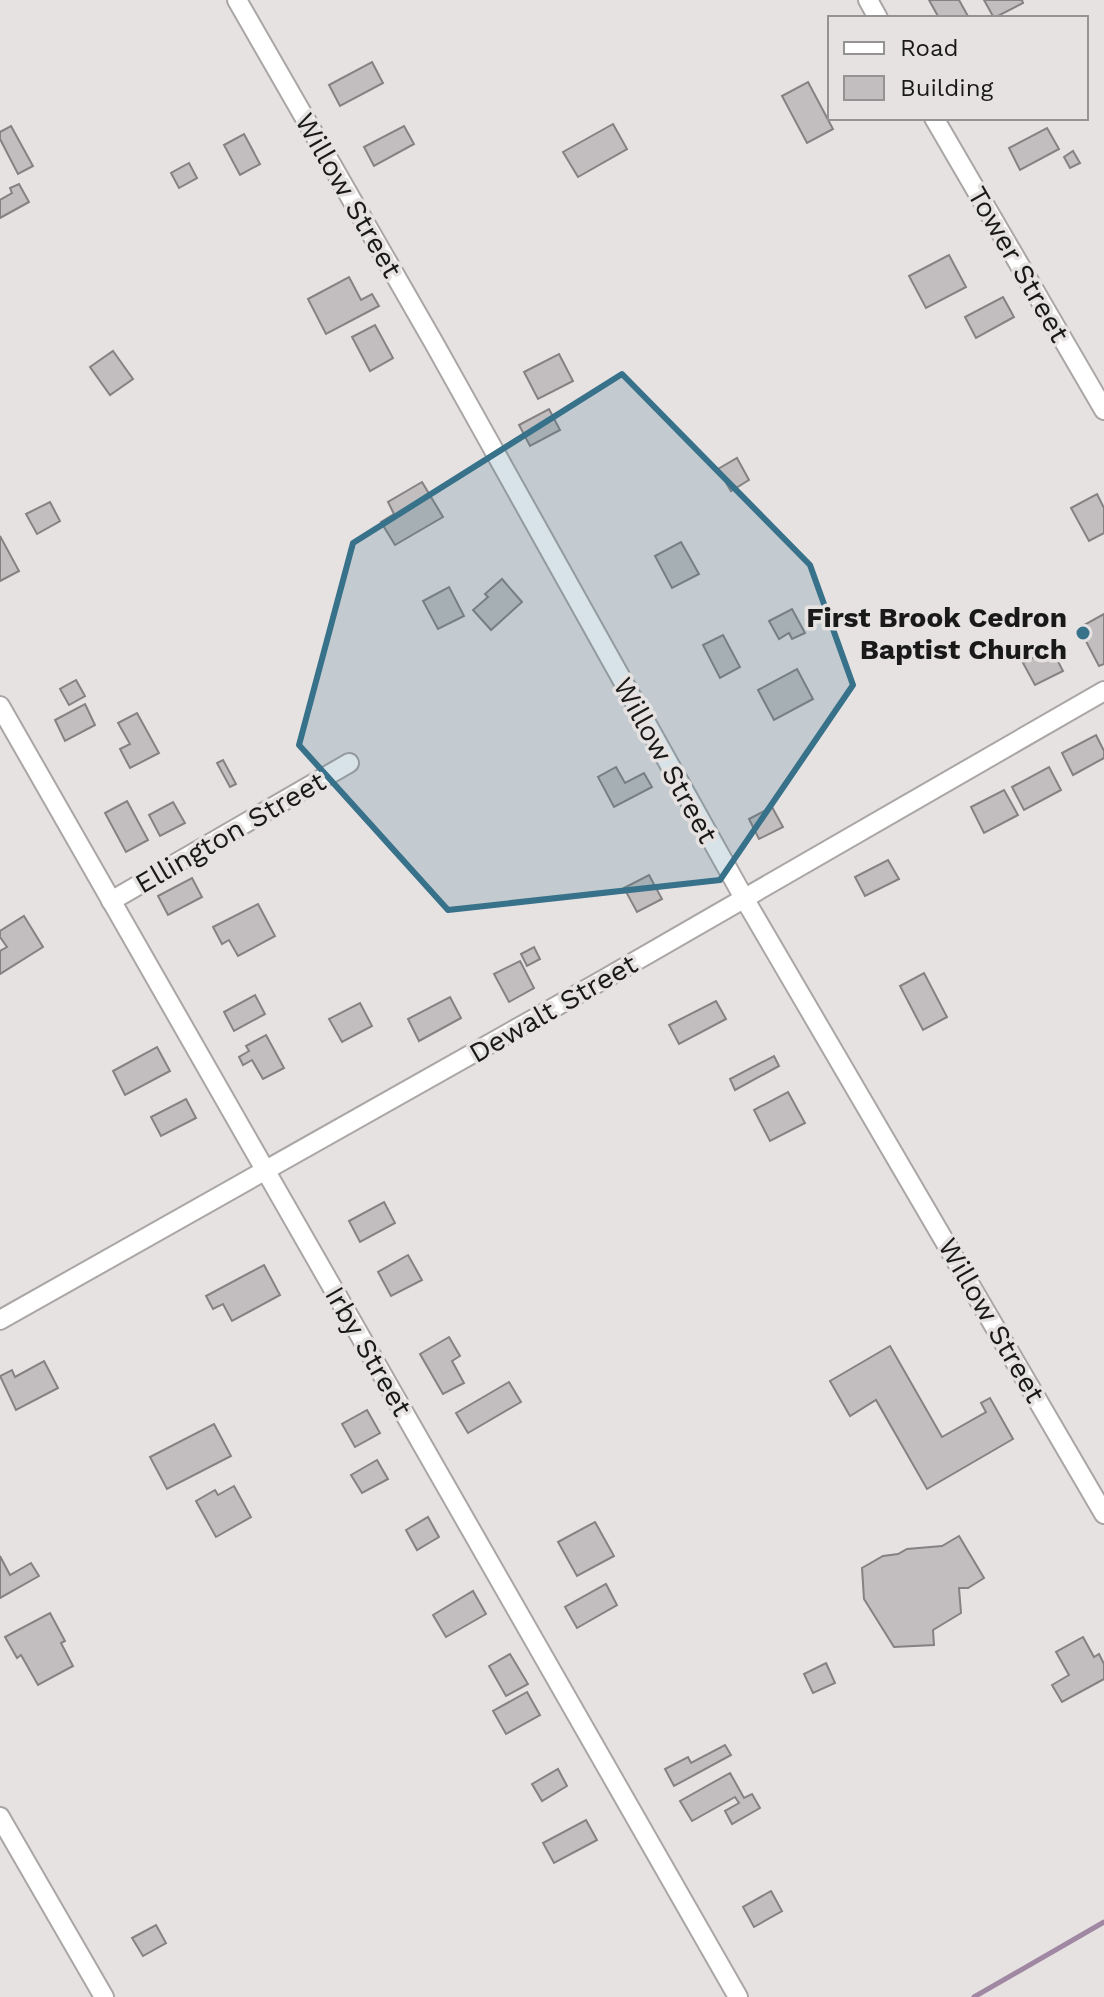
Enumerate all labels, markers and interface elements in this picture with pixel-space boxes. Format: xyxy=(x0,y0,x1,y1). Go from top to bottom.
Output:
legend xyxy=(828,16,1088,120)
text: Road xyxy=(900,34,959,62)
text: Building xyxy=(900,74,993,102)
street label: Willow Street xyxy=(288,107,409,284)
street label: Tower Street xyxy=(961,181,1076,348)
place label: First Brook Cedron Baptist Church xyxy=(806,601,1067,666)
marker: First Brook Cedron Baptist Church xyxy=(1074,624,1092,642)
street label: Willow Street xyxy=(606,672,725,849)
street label: Ellington Street xyxy=(129,764,332,900)
street label: Dewalt Street xyxy=(463,947,643,1070)
street label: Willow Street xyxy=(931,1232,1052,1409)
street label: Irby Street xyxy=(318,1281,419,1422)

